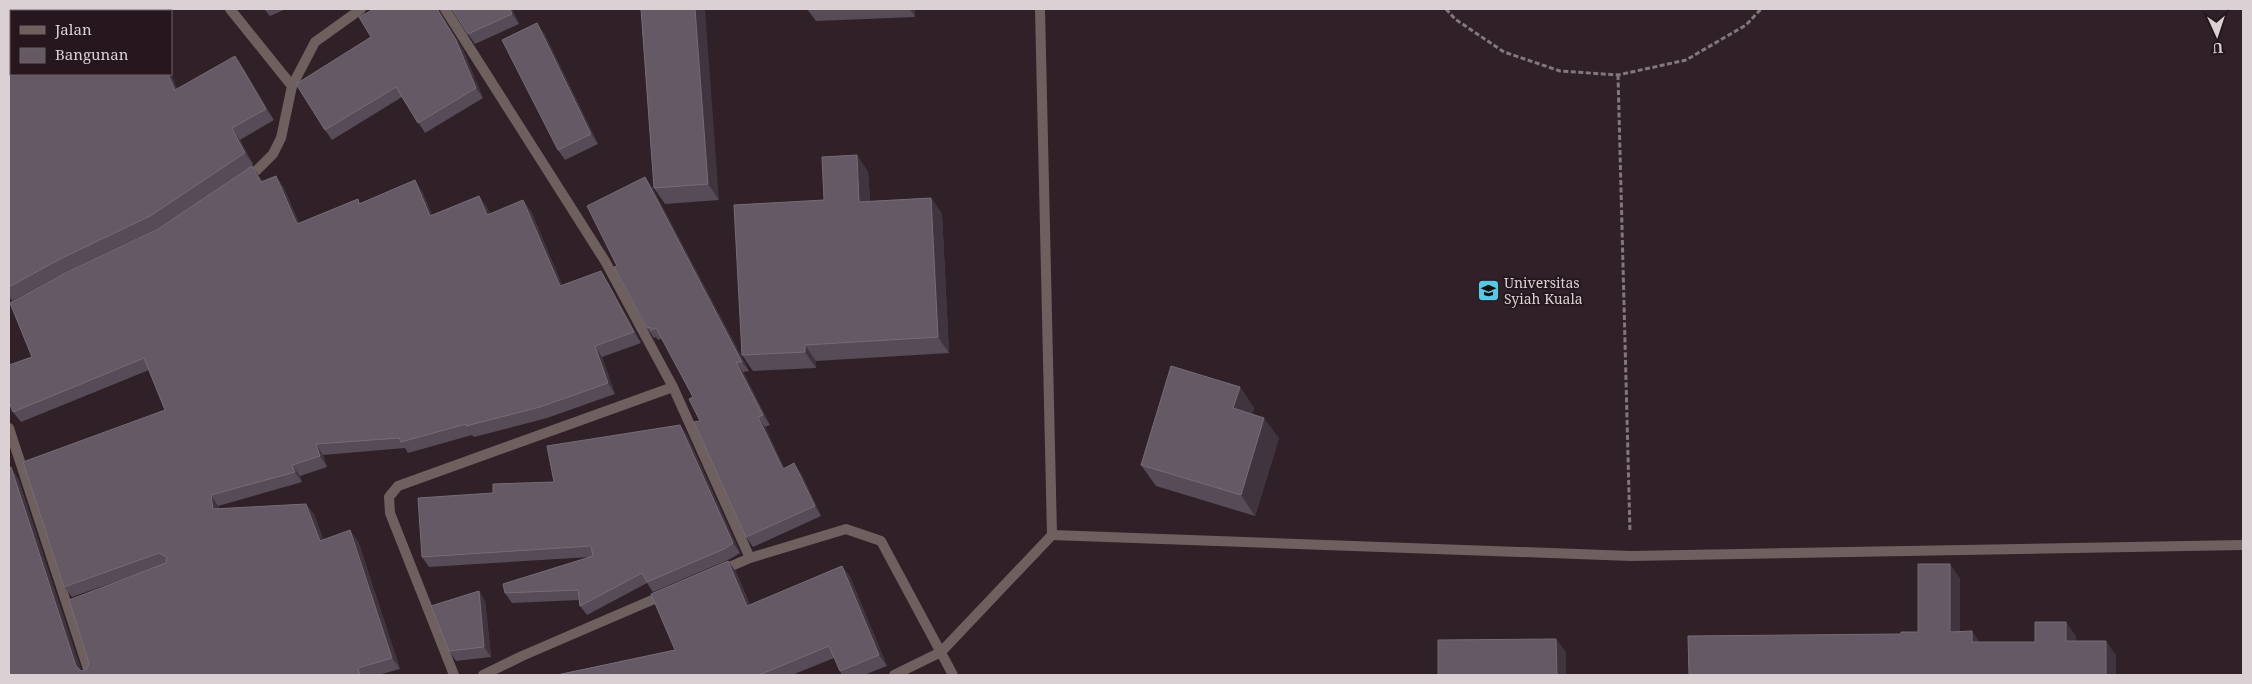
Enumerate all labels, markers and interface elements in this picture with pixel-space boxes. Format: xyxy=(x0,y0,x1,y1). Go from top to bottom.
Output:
legend xyxy=(10,10,172,75)
north arrow xyxy=(2192,10,2242,60)
text: Jalan xyxy=(54,19,92,39)
text: U xyxy=(2211,39,2223,58)
text: Bangunan xyxy=(55,44,129,64)
place label: Universitas Syiah Kuala xyxy=(1504,273,1583,308)
school or university icon: Universitas Syiah Kuala xyxy=(1476,279,1500,303)

